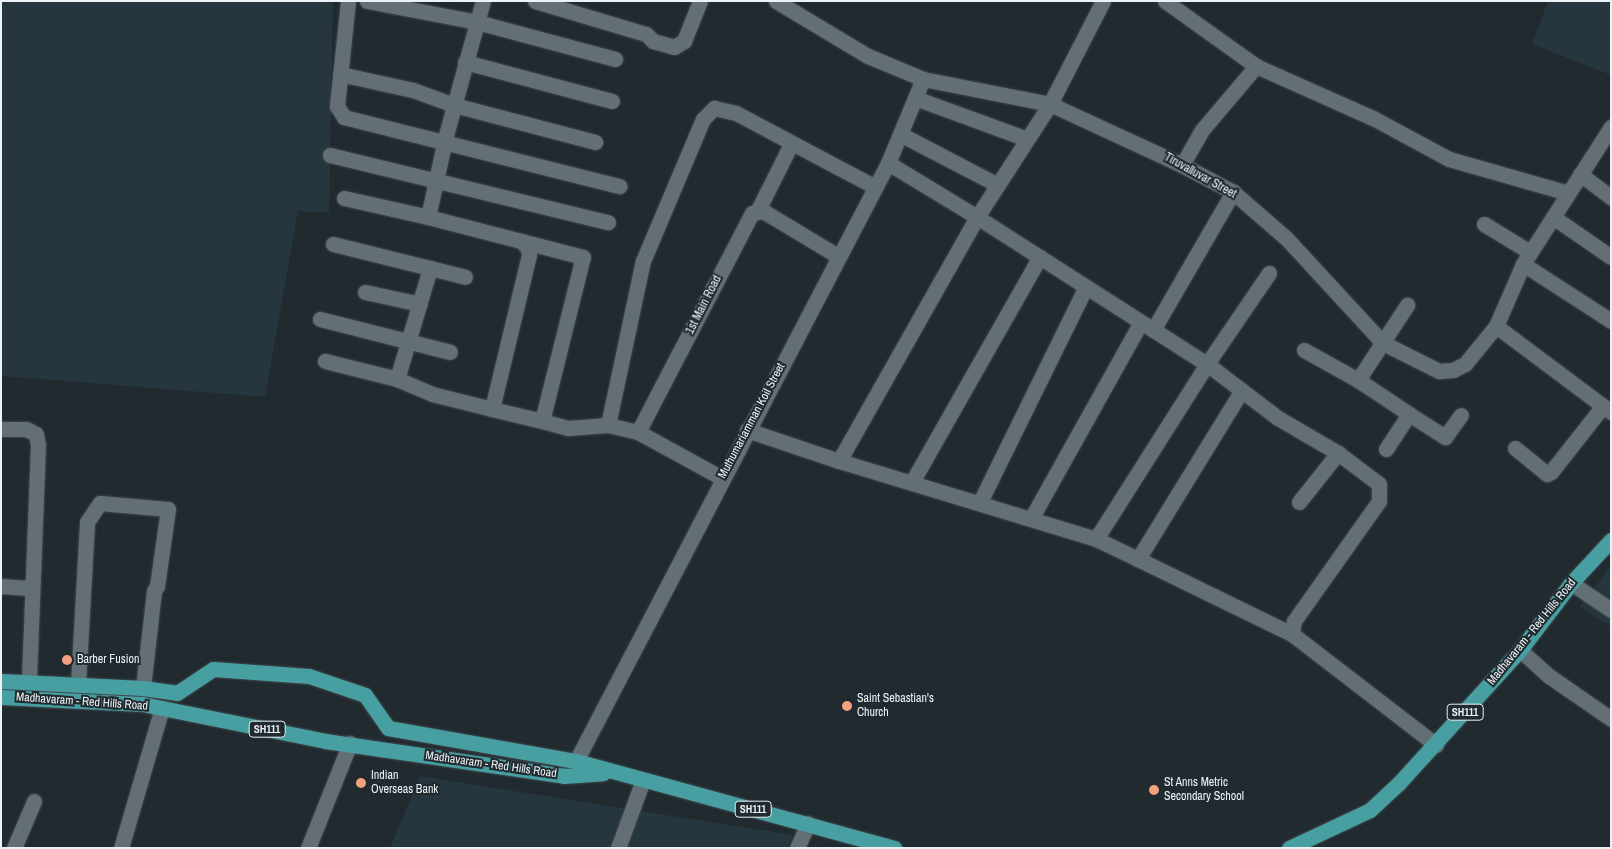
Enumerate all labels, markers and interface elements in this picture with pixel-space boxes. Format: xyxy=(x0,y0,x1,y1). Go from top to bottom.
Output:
street label: Tiruvalluvar Street xyxy=(1161,150,1239,202)
street label: 1st Main Road xyxy=(683,273,725,337)
street label: Muthumariamman Koil Street xyxy=(715,361,789,481)
street label: Madhavaram - Red Hills Road xyxy=(1485,576,1579,688)
place label: Barber Fusion xyxy=(77,653,139,667)
marker: Barber Fusion xyxy=(61,654,73,666)
street label: Madhavaram - Red Hills Road xyxy=(15,690,149,714)
place label: Saint Sebastian's Church xyxy=(857,692,934,720)
marker: Saint Sebastian's Church xyxy=(841,700,853,712)
road number: SH111 xyxy=(1446,704,1484,720)
road number: SH111 xyxy=(248,721,286,738)
street label: Madhavaram - Red Hills Road xyxy=(424,749,558,781)
place label: Indian Overseas Bank xyxy=(371,769,438,797)
place label: St Anns Metric Secondary School xyxy=(1164,776,1244,804)
marker: Indian Overseas Bank xyxy=(355,777,367,789)
marker: St Anns Metric Secondary School xyxy=(1148,784,1160,796)
road number: SH111 xyxy=(734,801,772,818)

